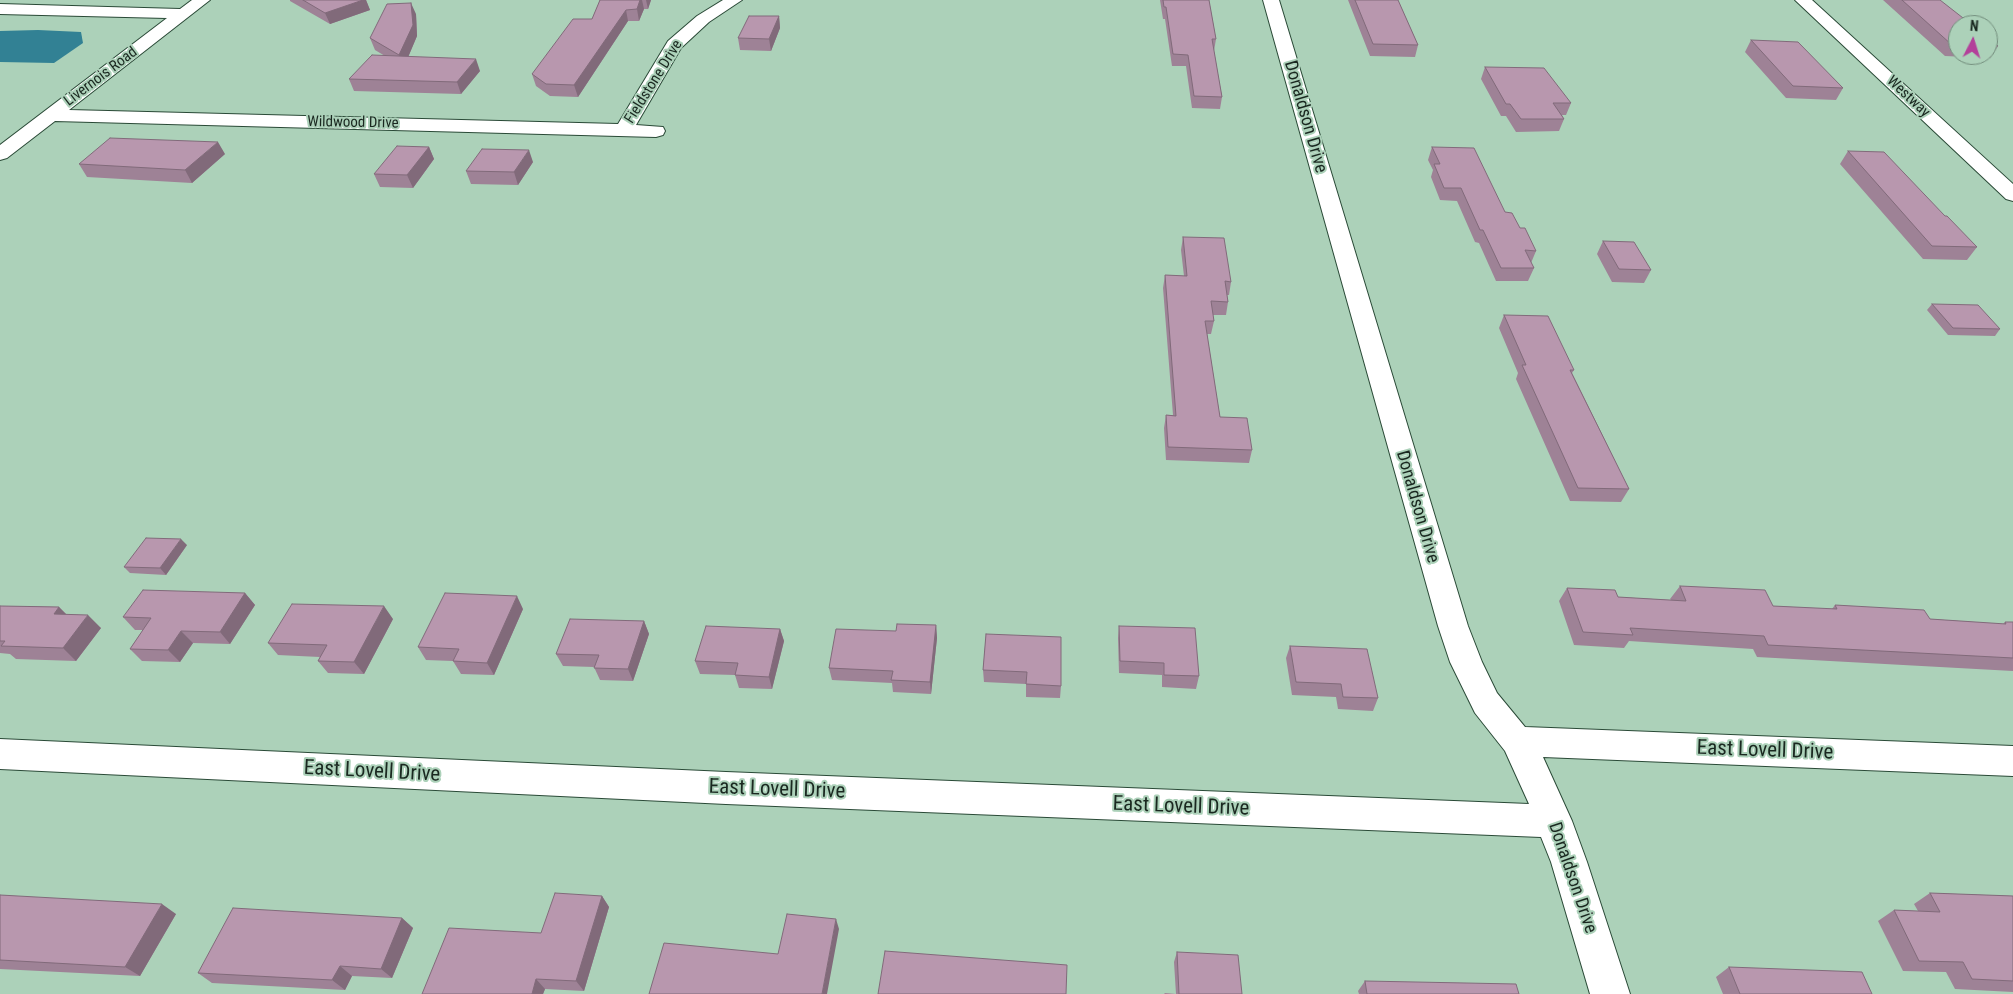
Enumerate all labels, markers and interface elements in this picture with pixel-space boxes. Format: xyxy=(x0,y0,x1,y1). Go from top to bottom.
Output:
north arrow xyxy=(1948,15,1998,65)
text: N xyxy=(1969,18,1979,34)
street label: Fieldstone Drive xyxy=(621,37,687,127)
street label: Livernois Road xyxy=(61,44,141,110)
street label: Donaldson Drive xyxy=(1279,58,1331,176)
street label: Westway xyxy=(1883,72,1933,122)
street label: Wildwood Drive xyxy=(307,113,399,133)
street label: Donaldson Drive xyxy=(1391,448,1443,566)
street label: East Lovell Drive xyxy=(1696,736,1834,766)
street label: East Lovell Drive xyxy=(303,756,441,788)
street label: East Lovell Drive xyxy=(708,775,846,805)
street label: East Lovell Drive xyxy=(1112,792,1250,822)
street label: Donaldson Drive xyxy=(1543,820,1601,936)

